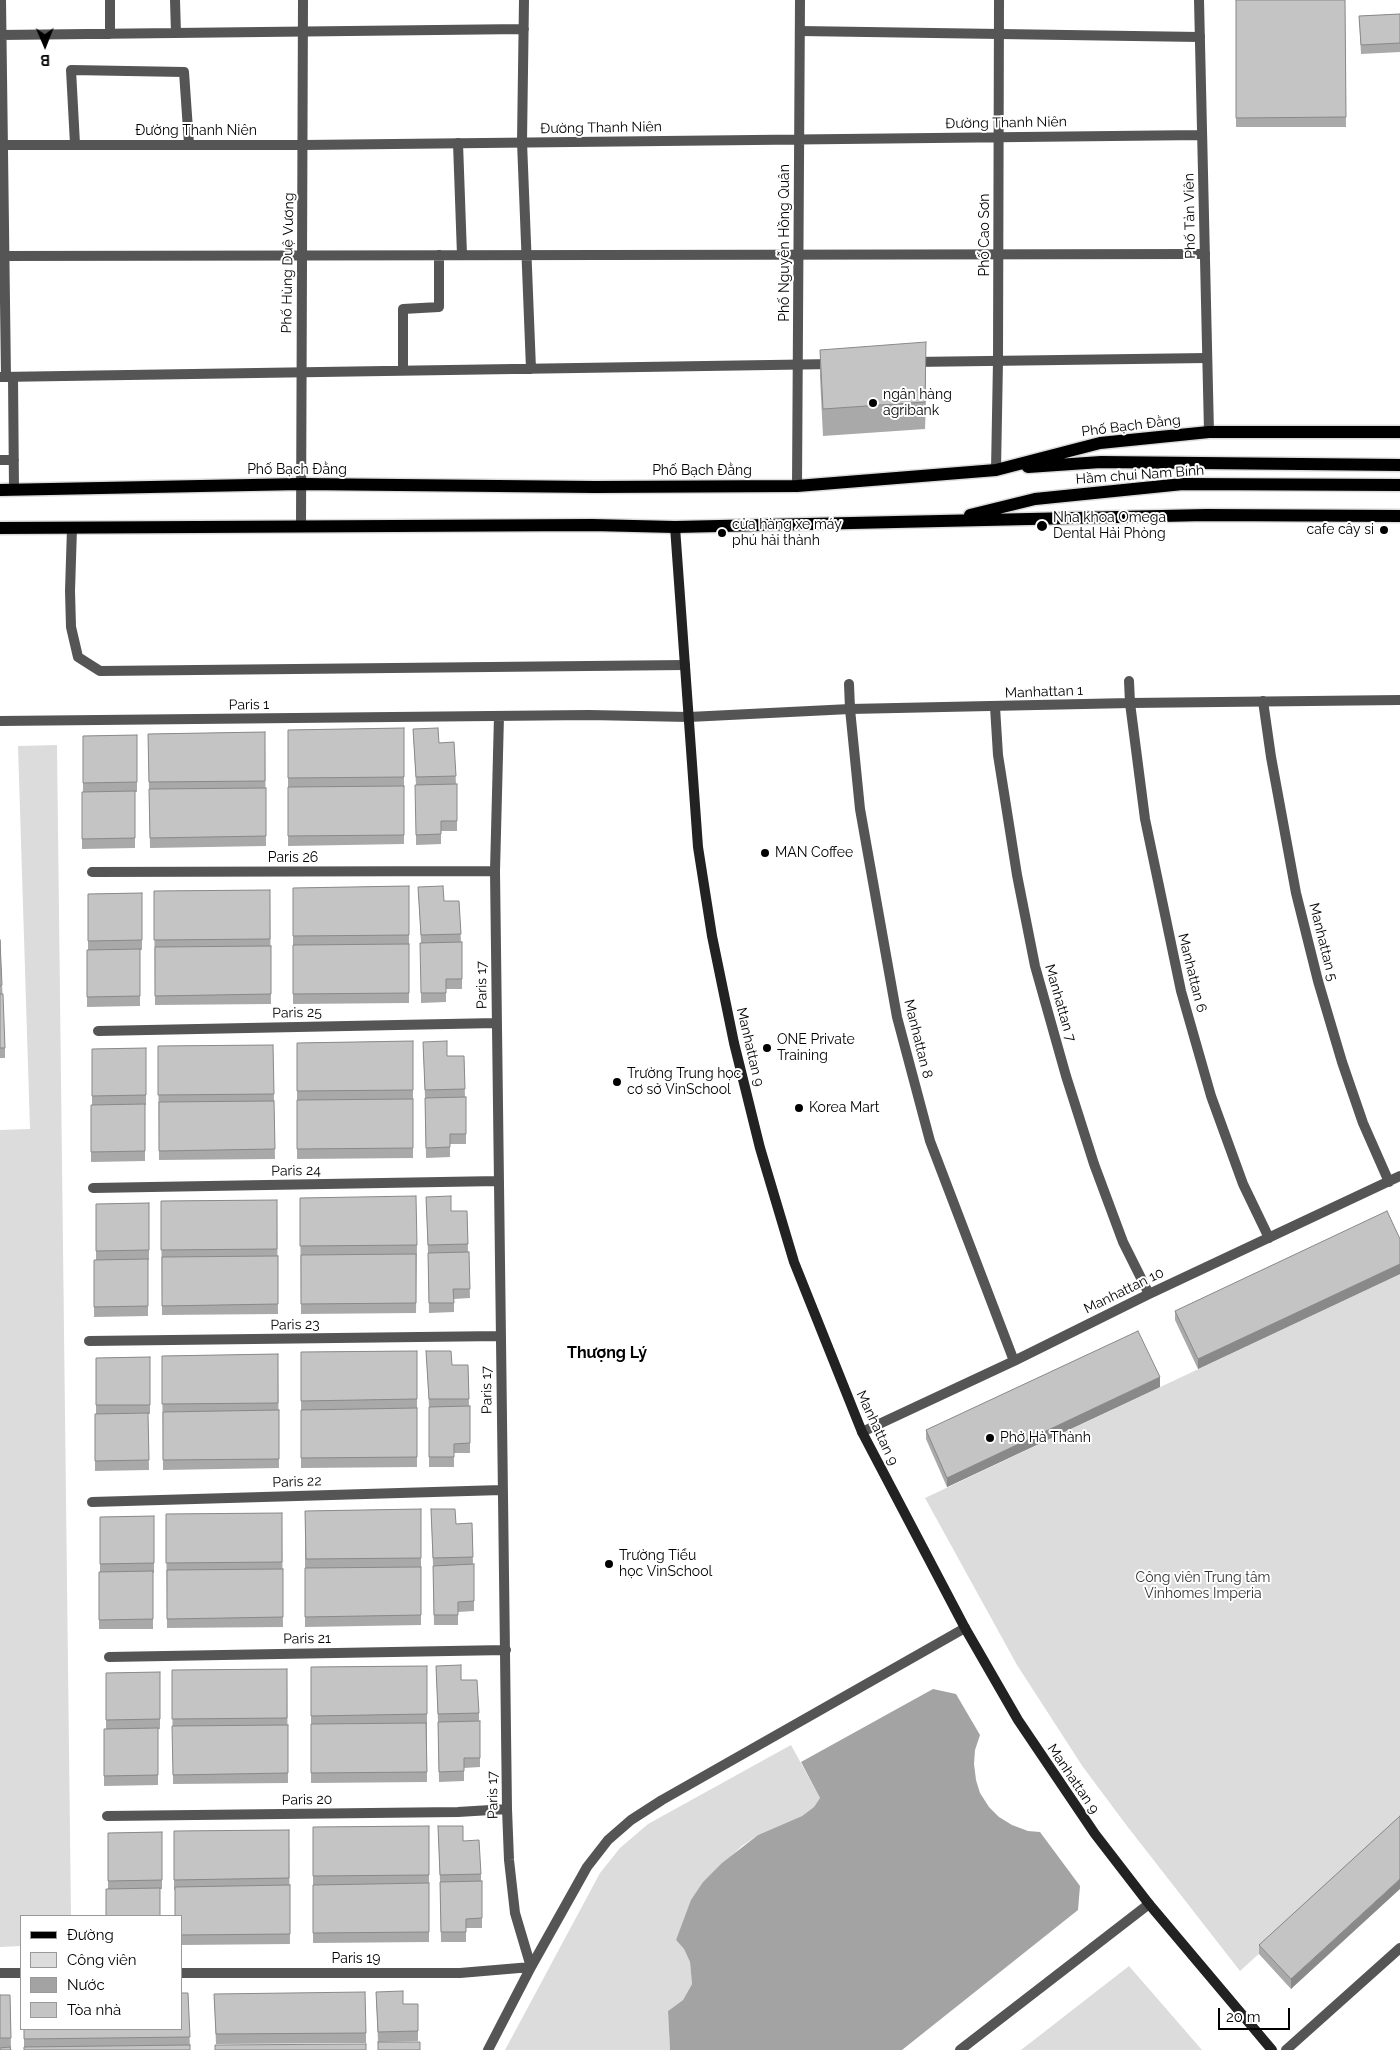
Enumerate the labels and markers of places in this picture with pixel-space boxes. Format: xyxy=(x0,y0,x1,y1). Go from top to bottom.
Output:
place label: ngân hàng agribank xyxy=(883,387,952,420)
marker: ngân hàng agribank xyxy=(867,397,879,409)
place label: Nha khoa Omega Dental Hải Phòng xyxy=(1053,510,1166,542)
place label: cửa hàng xe máy phú hải thành xyxy=(732,517,842,550)
marker: Nha khoa Omega Dental Hải Phòng xyxy=(1035,519,1049,533)
place label: cafe cây si xyxy=(1306,522,1374,538)
marker: cafe cây si xyxy=(1378,524,1390,536)
marker: cửa hàng xe máy phú hải thành xyxy=(716,527,728,539)
place label: MAN Coffee xyxy=(775,845,853,861)
marker: MAN Coffee xyxy=(759,847,771,859)
place label: ONE Private Training xyxy=(777,1032,855,1064)
marker: ONE Private Training xyxy=(761,1042,773,1054)
place label: Trường Trung học cơ sở VinSchool xyxy=(627,1066,741,1098)
marker: Trường Trung học cơ sở VinSchool xyxy=(611,1076,623,1088)
place label: Korea Mart xyxy=(809,1100,879,1116)
marker: Korea Mart xyxy=(793,1102,805,1114)
place label: Phở Hà Thành xyxy=(1000,1430,1091,1446)
marker: Phở Hà Thành xyxy=(984,1432,996,1444)
place label: Trường Tiểu học VinSchool xyxy=(619,1548,712,1580)
marker: Trường Tiểu học VinSchool xyxy=(603,1558,615,1570)

